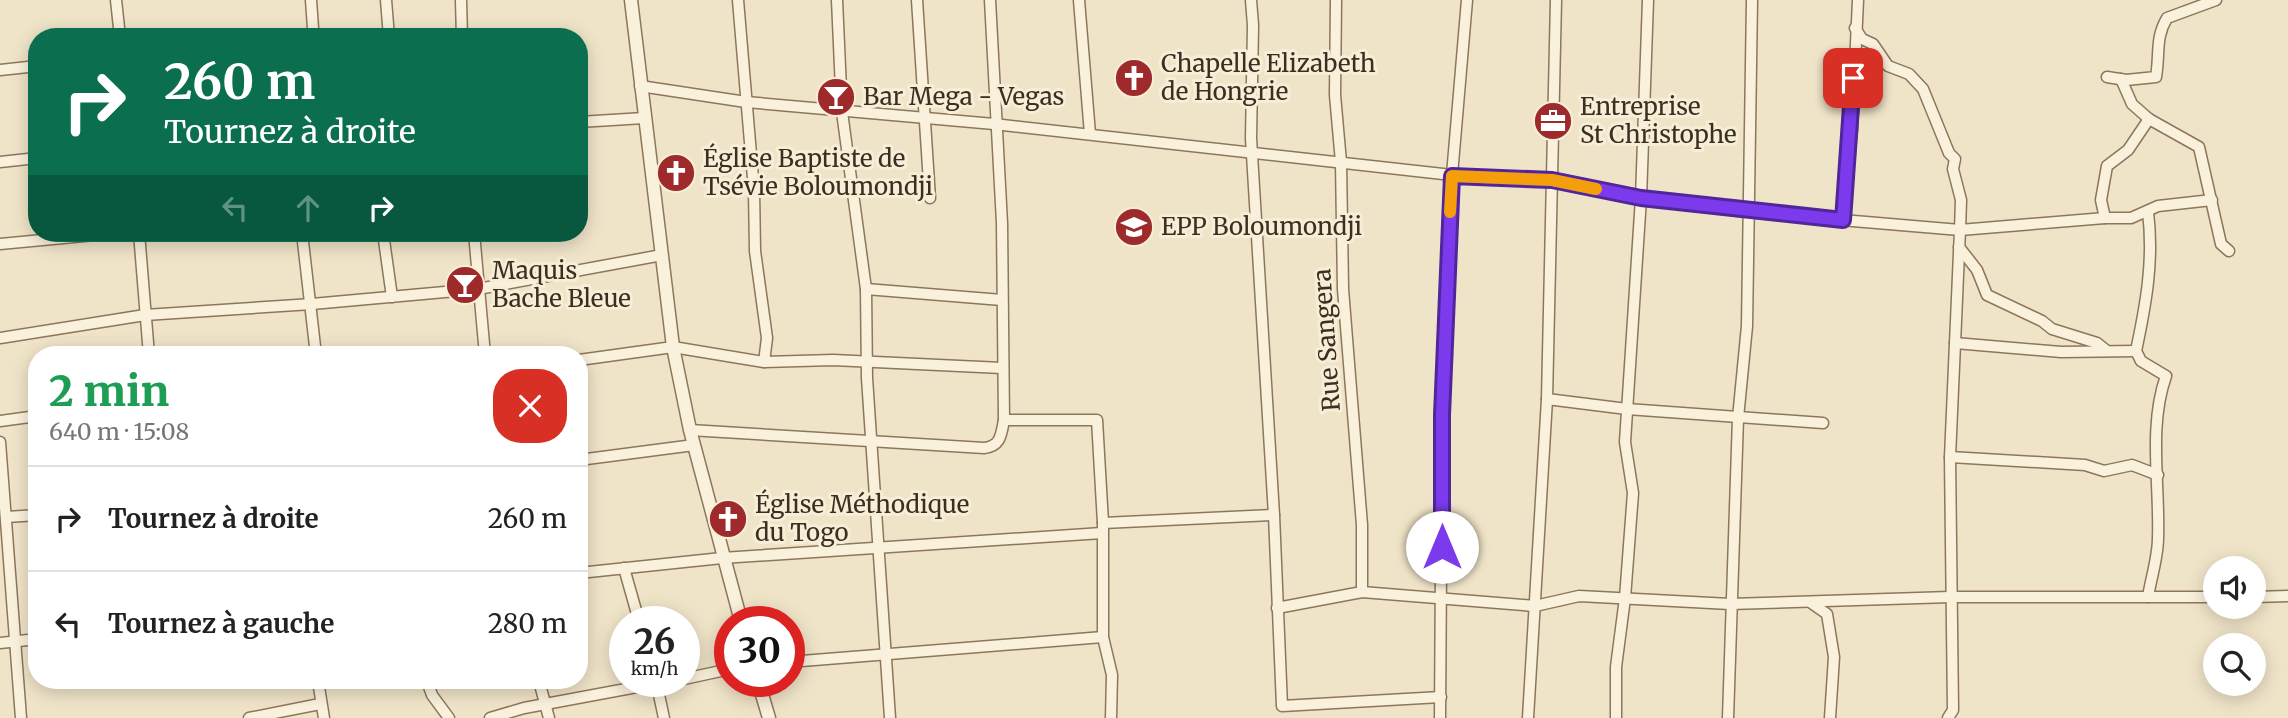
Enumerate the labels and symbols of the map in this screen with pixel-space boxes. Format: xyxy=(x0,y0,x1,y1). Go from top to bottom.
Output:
place label: Chapelle Elizabeth de Hongrie xyxy=(1161,48,1376,107)
pin xyxy=(1823,48,1883,108)
church icon: Chapelle Elizabeth de Hongrie xyxy=(1113,57,1155,99)
bar icon: Bar Mega - Vegas xyxy=(815,76,857,118)
place label: Bar Mega - Vegas xyxy=(863,81,1064,112)
place label: Entreprise St Christophe xyxy=(1580,91,1737,150)
office icon: Entreprise St Christophe xyxy=(1532,100,1574,142)
place label: Église Baptiste de Tsévie Boloumondji xyxy=(703,142,933,202)
church icon: Église Baptiste de Tsévie Boloumondji xyxy=(655,152,697,194)
school or university icon: EPP Boloumondji xyxy=(1113,206,1155,248)
place label: EPP Boloumondji xyxy=(1161,211,1362,242)
place label: Maquis Bache Bleue xyxy=(492,255,631,314)
bar icon: Maquis Bache Bleue xyxy=(444,264,486,306)
street label: Rue Sangera xyxy=(1306,268,1347,412)
place label: Église Méthodique du Togo xyxy=(755,488,969,548)
church icon: Église Méthodique du Togo xyxy=(707,498,749,540)
position arrow xyxy=(1405,510,1479,584)
speed limit sign: 30 xyxy=(714,606,805,697)

